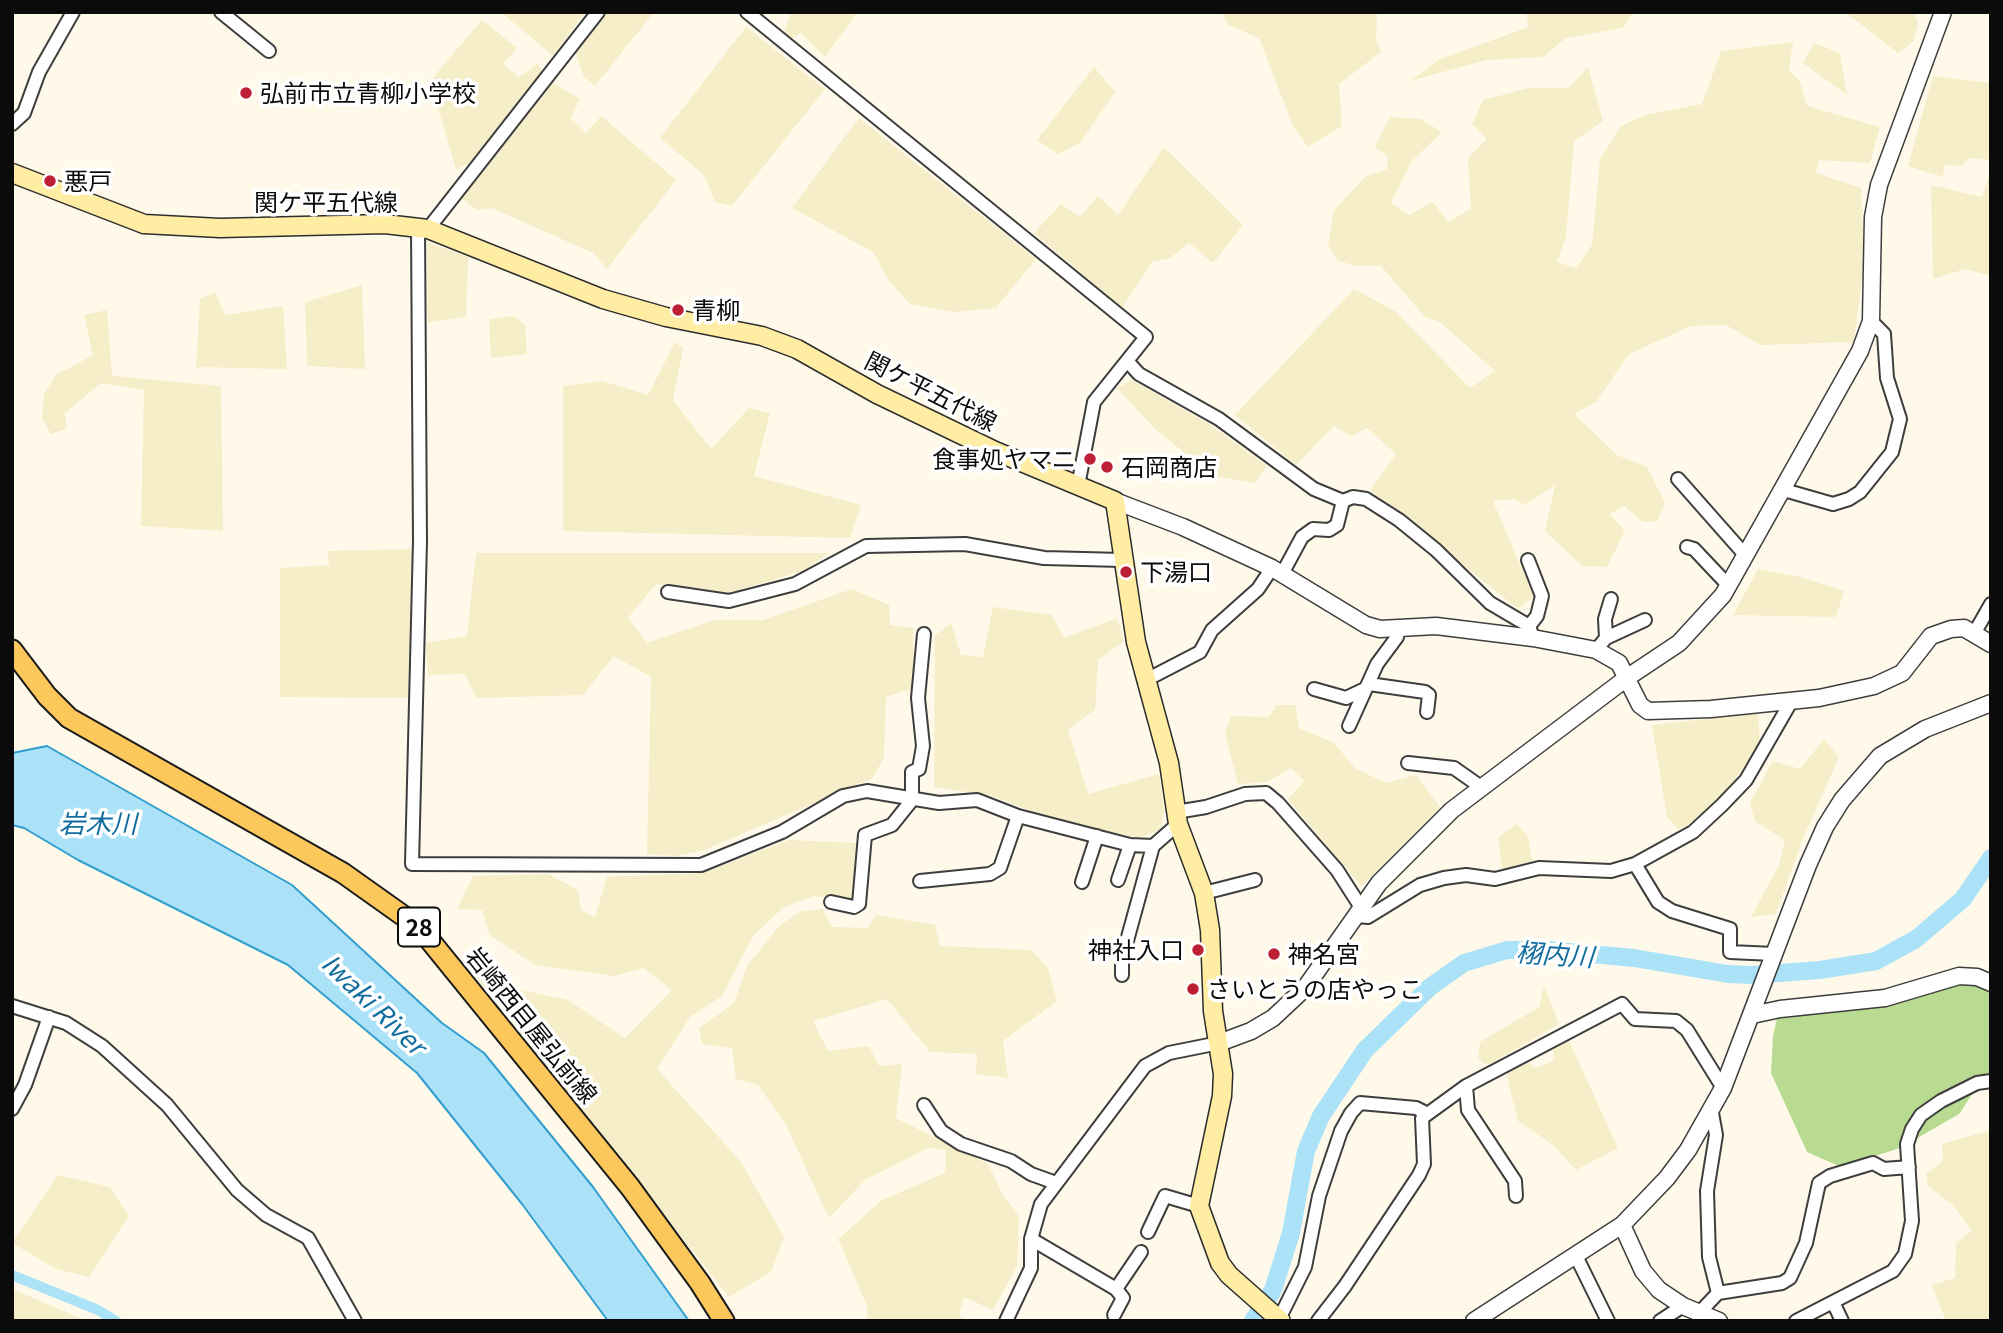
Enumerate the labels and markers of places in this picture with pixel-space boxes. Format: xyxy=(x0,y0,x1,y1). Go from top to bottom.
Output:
place label: 弘前市立青柳小学校 xyxy=(260,79,476,107)
marker: 弘前市立青柳小学校 xyxy=(238,85,254,101)
place label: 悪戸 xyxy=(64,167,112,195)
marker: 悪戸 xyxy=(42,173,58,189)
place label: 青柳 xyxy=(692,296,740,324)
marker: 青柳 xyxy=(670,302,686,318)
place label: 食事処ヤマニ xyxy=(932,445,1076,473)
marker: 食事処ヤマニ xyxy=(1082,451,1098,467)
place label: 石岡商店 xyxy=(1121,453,1217,481)
marker: 石岡商店 xyxy=(1099,459,1115,475)
place label: 下湯口 xyxy=(1140,558,1212,586)
marker: 下湯口 xyxy=(1118,564,1134,580)
place label: 神社入口 xyxy=(1088,936,1184,964)
place label: 神名宮 xyxy=(1288,940,1360,968)
marker: 神社入口 xyxy=(1190,942,1206,958)
marker: 神名宮 xyxy=(1266,946,1282,962)
place label: さいとうの店やっこ xyxy=(1207,975,1423,1003)
marker: さいとうの店やっこ xyxy=(1185,981,1201,997)

